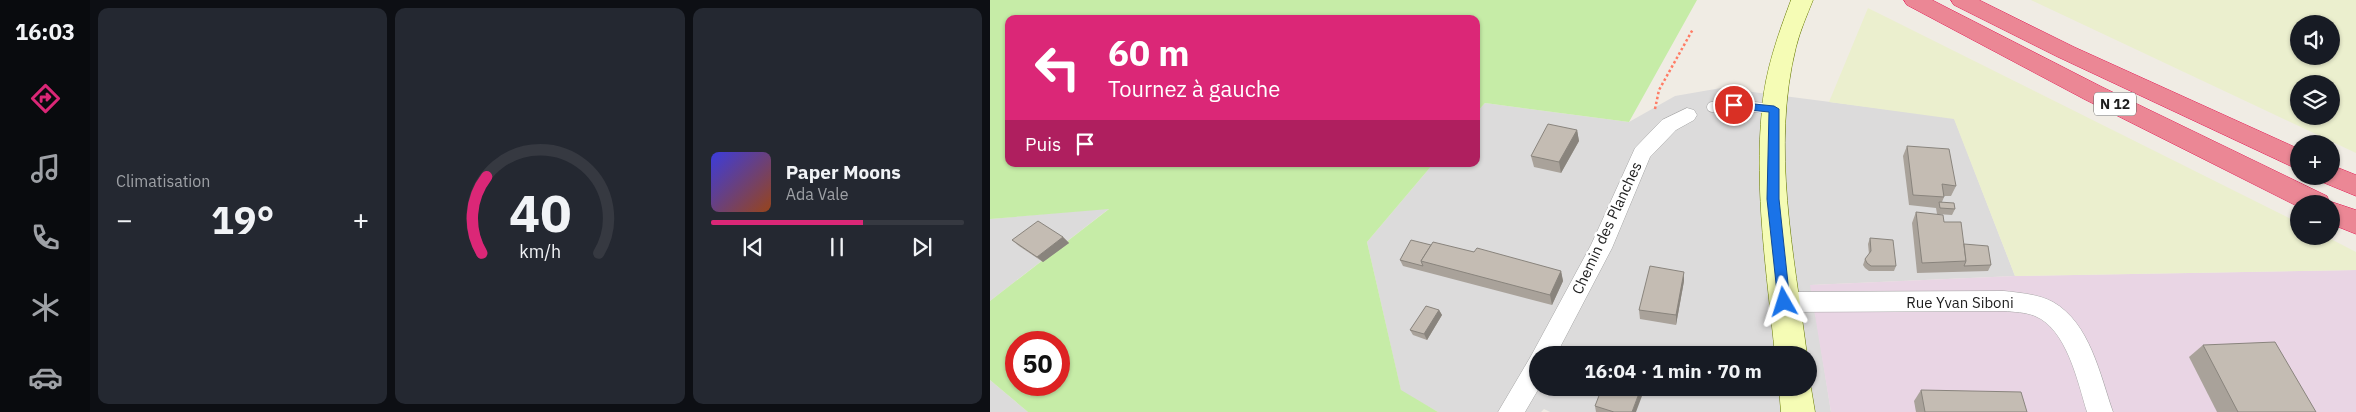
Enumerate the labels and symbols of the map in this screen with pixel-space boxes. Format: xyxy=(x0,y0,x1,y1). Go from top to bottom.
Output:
pin xyxy=(1713,84,1755,126)
road number: N 12 xyxy=(2094,92,2136,116)
street label: Chemin des Planches xyxy=(1567,158,1646,297)
position arrow xyxy=(1757,275,1809,327)
street label: Rue Yvan Siboni xyxy=(1906,293,2014,312)
speed limit sign: 50 xyxy=(1005,331,1070,396)

